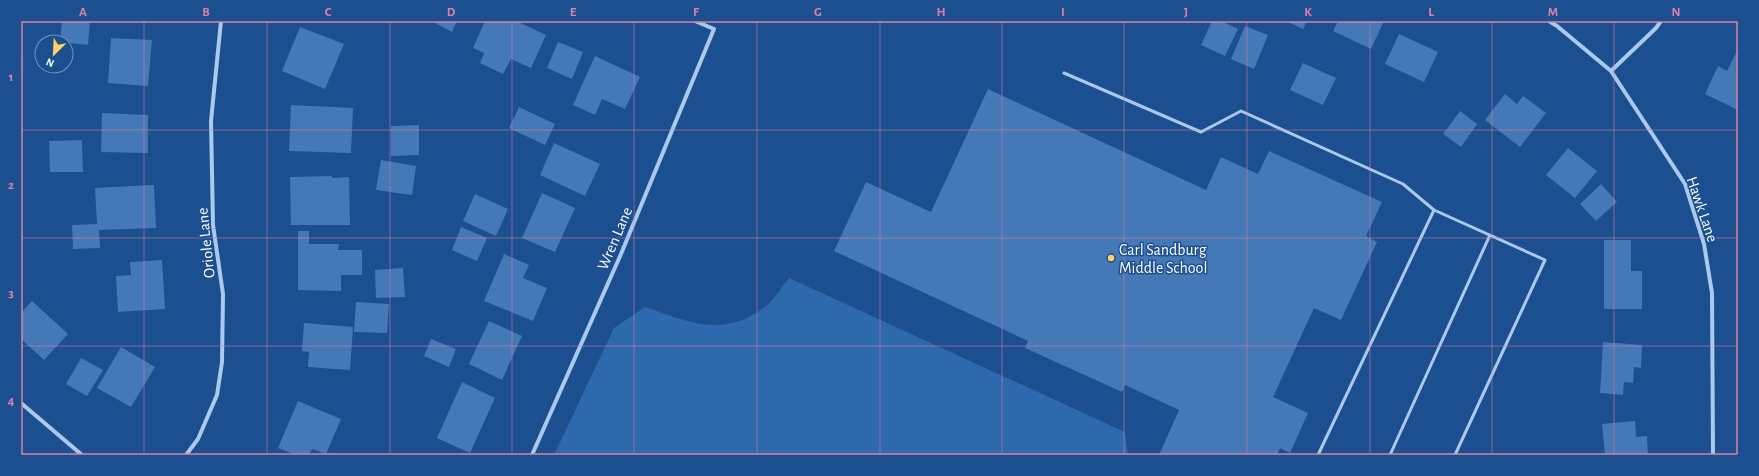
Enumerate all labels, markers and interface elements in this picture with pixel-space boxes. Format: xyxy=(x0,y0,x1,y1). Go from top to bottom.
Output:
text: A xyxy=(79,6,87,19)
text: B xyxy=(202,6,210,19)
text: C xyxy=(325,6,332,19)
text: D xyxy=(447,6,456,19)
text: E xyxy=(570,6,577,19)
text: F xyxy=(693,6,700,19)
text: G xyxy=(814,6,822,19)
text: H xyxy=(936,6,946,19)
text: I xyxy=(1061,6,1065,19)
text: J xyxy=(1184,6,1188,19)
text: K xyxy=(1304,6,1312,19)
text: L xyxy=(1428,6,1434,19)
text: M xyxy=(1548,6,1558,19)
text: N xyxy=(1671,6,1681,19)
north arrow xyxy=(34,34,74,74)
text: N xyxy=(44,56,56,69)
text: 1 xyxy=(9,71,13,84)
street label: Hawk Lane xyxy=(1683,175,1721,244)
text: 2 xyxy=(8,179,14,192)
street label: Wren Lane xyxy=(595,205,635,272)
street label: Oriole Lane xyxy=(194,207,218,279)
place label: Carl Sandburg Middle School xyxy=(1119,242,1207,276)
marker: Carl Sandburg Middle School xyxy=(1106,253,1116,263)
text: 3 xyxy=(8,287,14,300)
text: 4 xyxy=(8,395,15,408)

